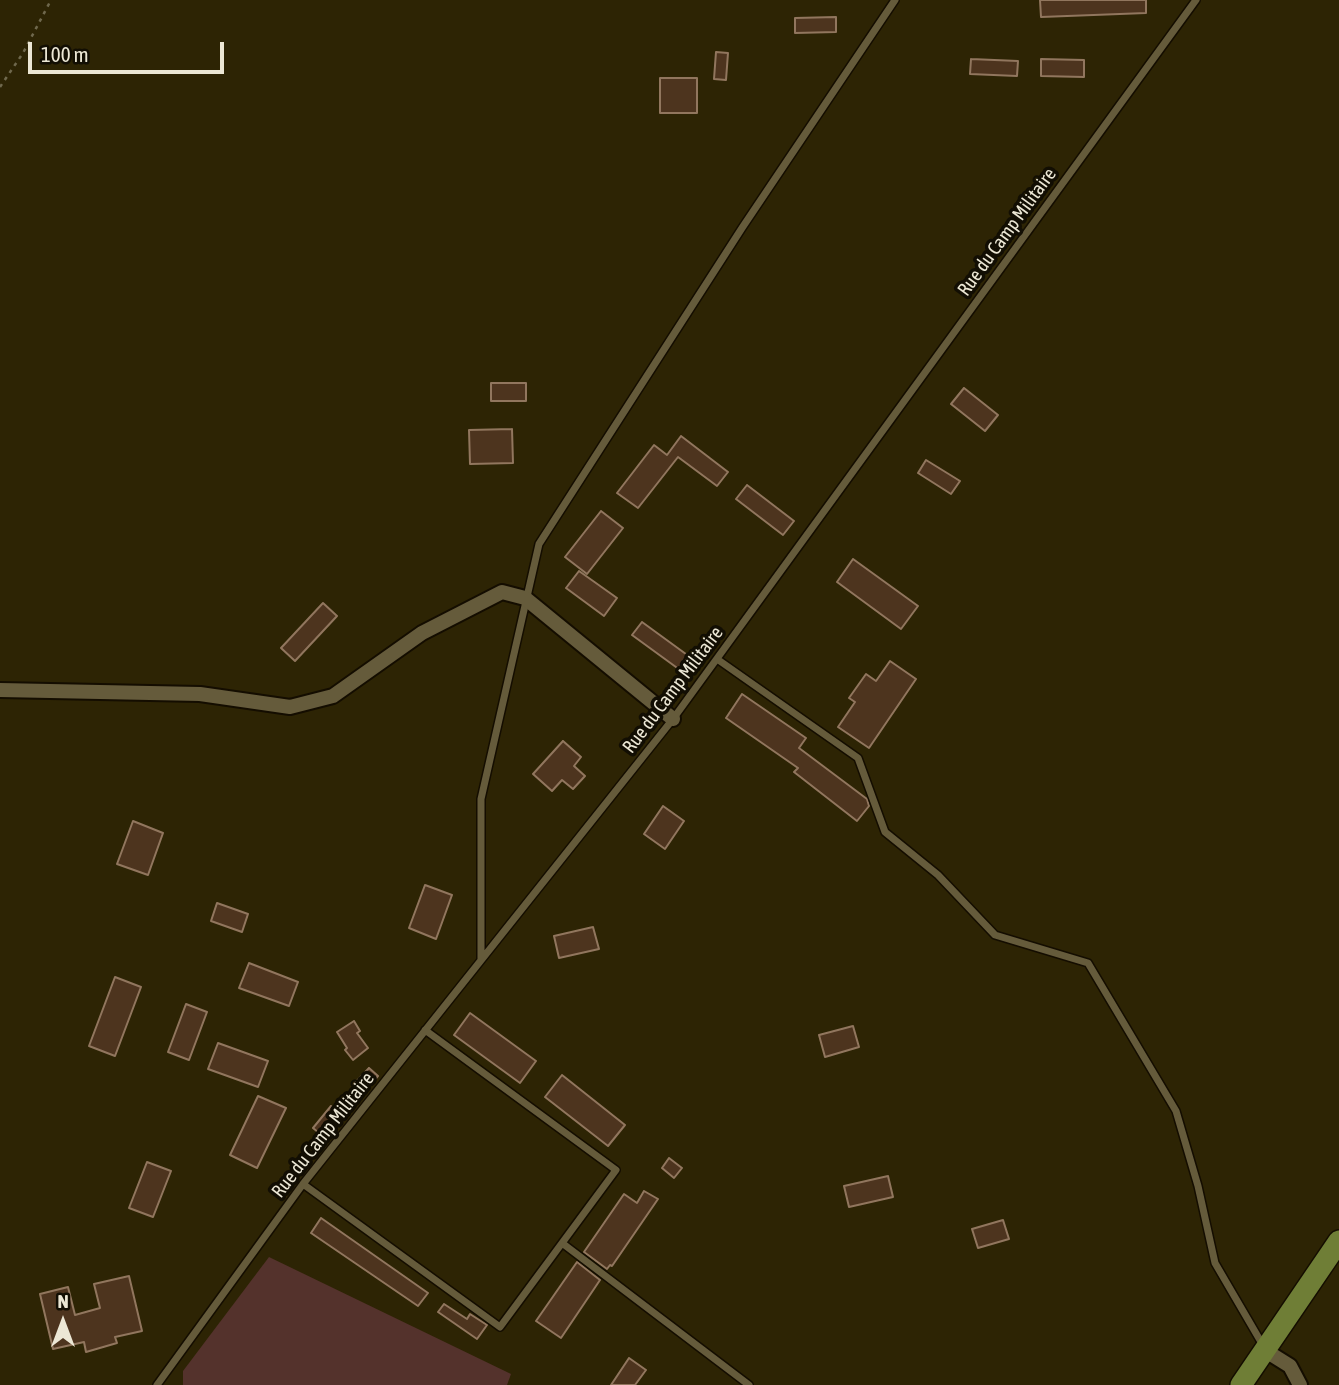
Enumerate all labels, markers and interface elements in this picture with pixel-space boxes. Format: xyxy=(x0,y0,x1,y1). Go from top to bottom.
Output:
scale bar xyxy=(32,28,228,72)
text: 100 m xyxy=(41,42,89,66)
street label: Rue du Camp Militaire xyxy=(953,163,1061,301)
street label: Rue du Camp Militaire xyxy=(618,622,728,758)
street label: Rue du Camp Militaire xyxy=(267,1068,379,1202)
north arrow xyxy=(28,1287,98,1357)
text: N xyxy=(57,1290,69,1312)

